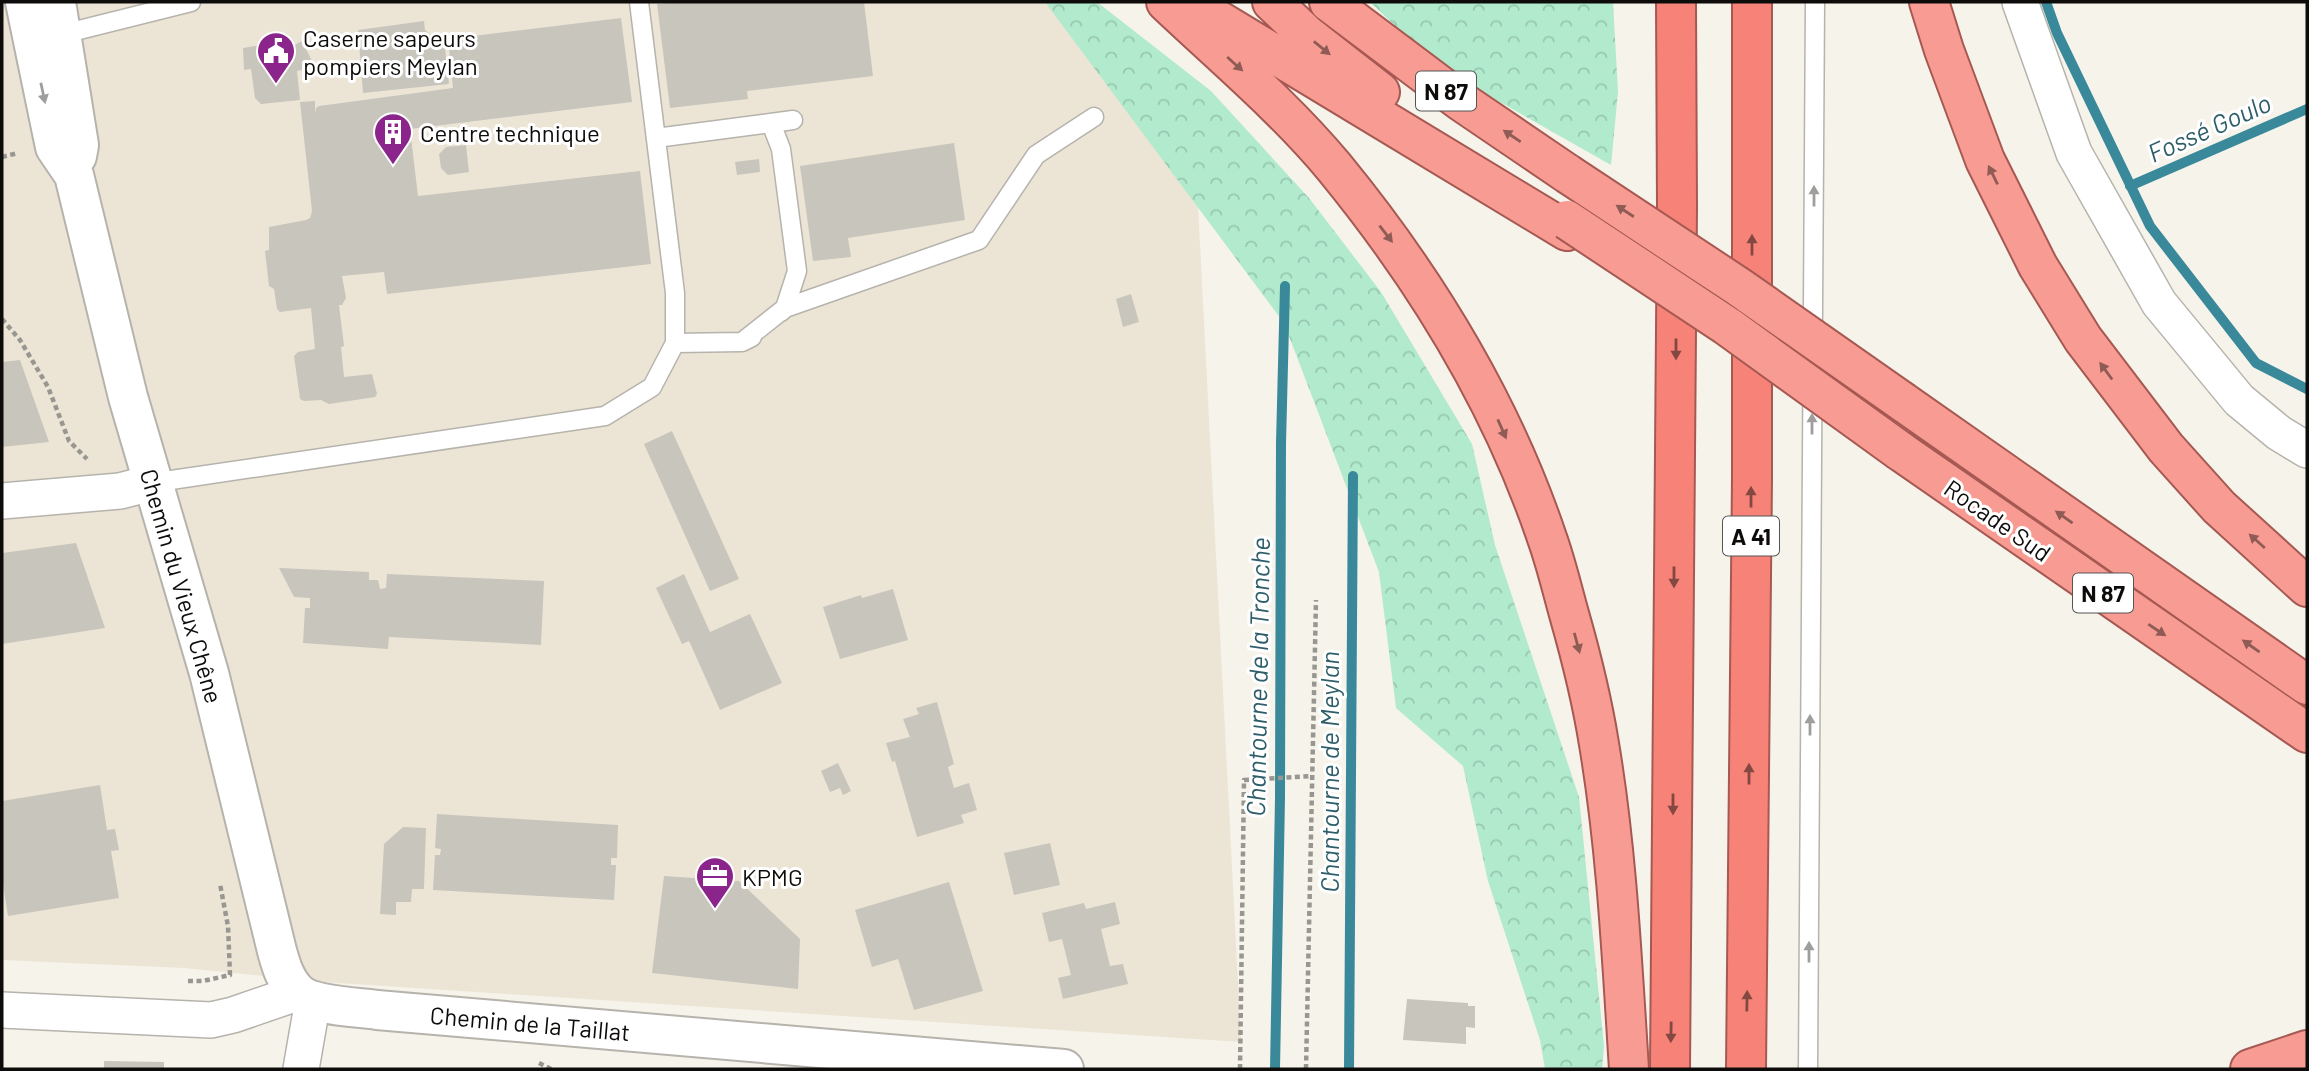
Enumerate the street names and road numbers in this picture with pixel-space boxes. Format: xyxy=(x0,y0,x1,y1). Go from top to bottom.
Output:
road number: N 87 xyxy=(1416,72,1476,110)
street label: Chemin du Vieux Chêne xyxy=(135,465,229,707)
street label: Rocade Sud xyxy=(1939,473,2057,567)
road number: A 41 xyxy=(1723,516,1779,556)
road number: N 87 xyxy=(2073,573,2133,612)
street label: Chemin de la Taillat xyxy=(429,1000,631,1046)

